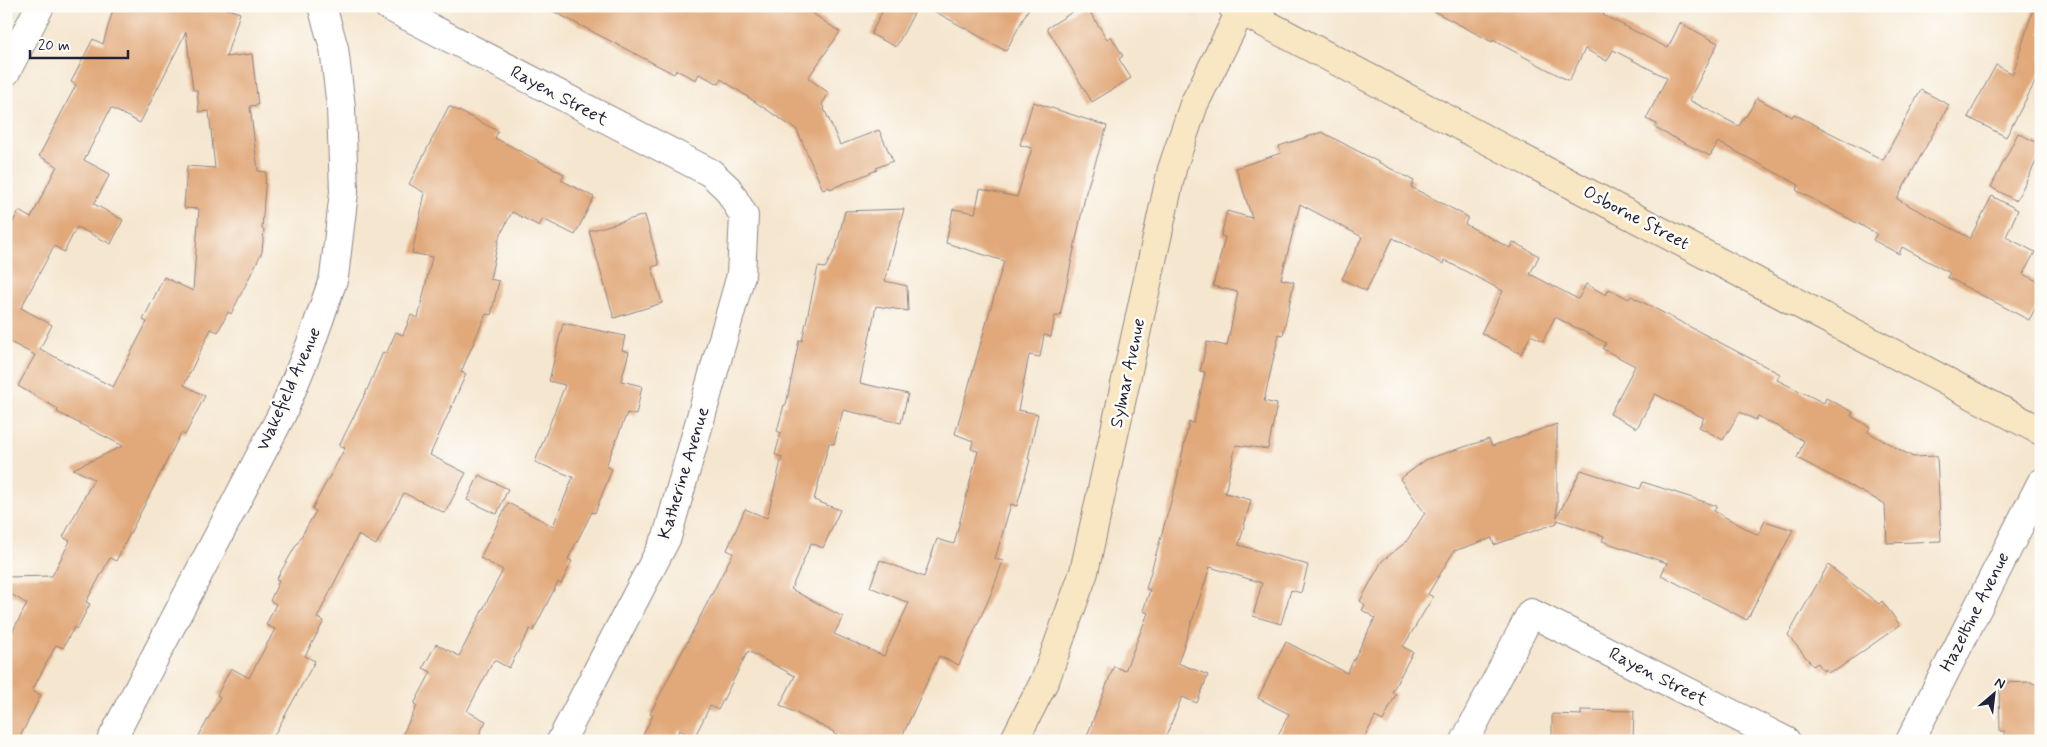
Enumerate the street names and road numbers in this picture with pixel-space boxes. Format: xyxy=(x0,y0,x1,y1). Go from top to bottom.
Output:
street label: Rayen Street xyxy=(506,60,612,132)
street label: Osborne Street xyxy=(1579,180,1693,256)
street label: Sylmar Avenue xyxy=(1105,316,1151,430)
street label: Wakefield Avenue xyxy=(251,324,327,454)
street label: Katherine Avenue xyxy=(652,404,716,542)
street label: Hazeltine Avenue xyxy=(1935,548,2015,676)
street label: Rayen Street xyxy=(1605,642,1712,712)

